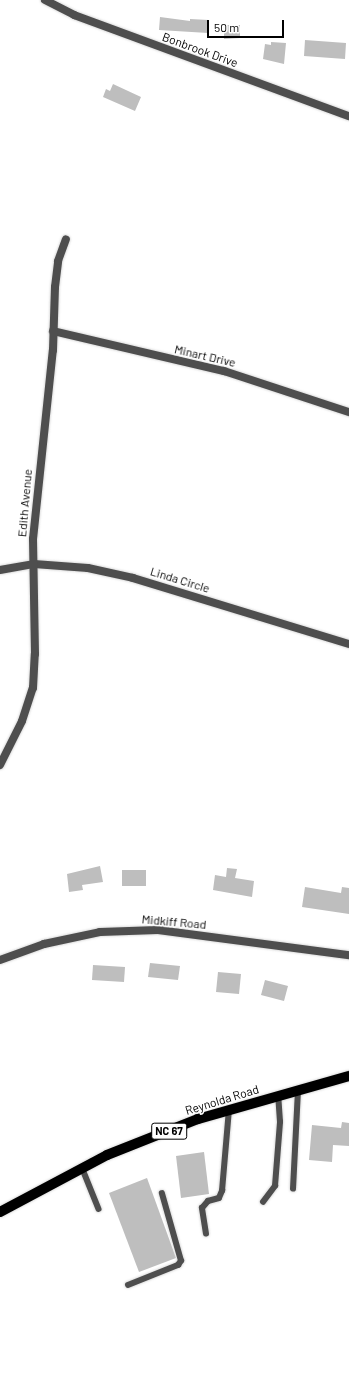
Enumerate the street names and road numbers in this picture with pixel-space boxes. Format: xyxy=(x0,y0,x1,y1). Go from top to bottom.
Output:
street label: Bonbrook Drive xyxy=(160,30,240,70)
street label: Minart Drive xyxy=(173,342,237,370)
street label: Edith Avenue xyxy=(15,468,35,538)
street label: Linda Circle xyxy=(149,564,211,596)
street label: Midkiff Road xyxy=(141,912,207,932)
street label: Reynolda Road xyxy=(183,1082,261,1118)
road number: NC 67 xyxy=(151,1122,187,1140)

